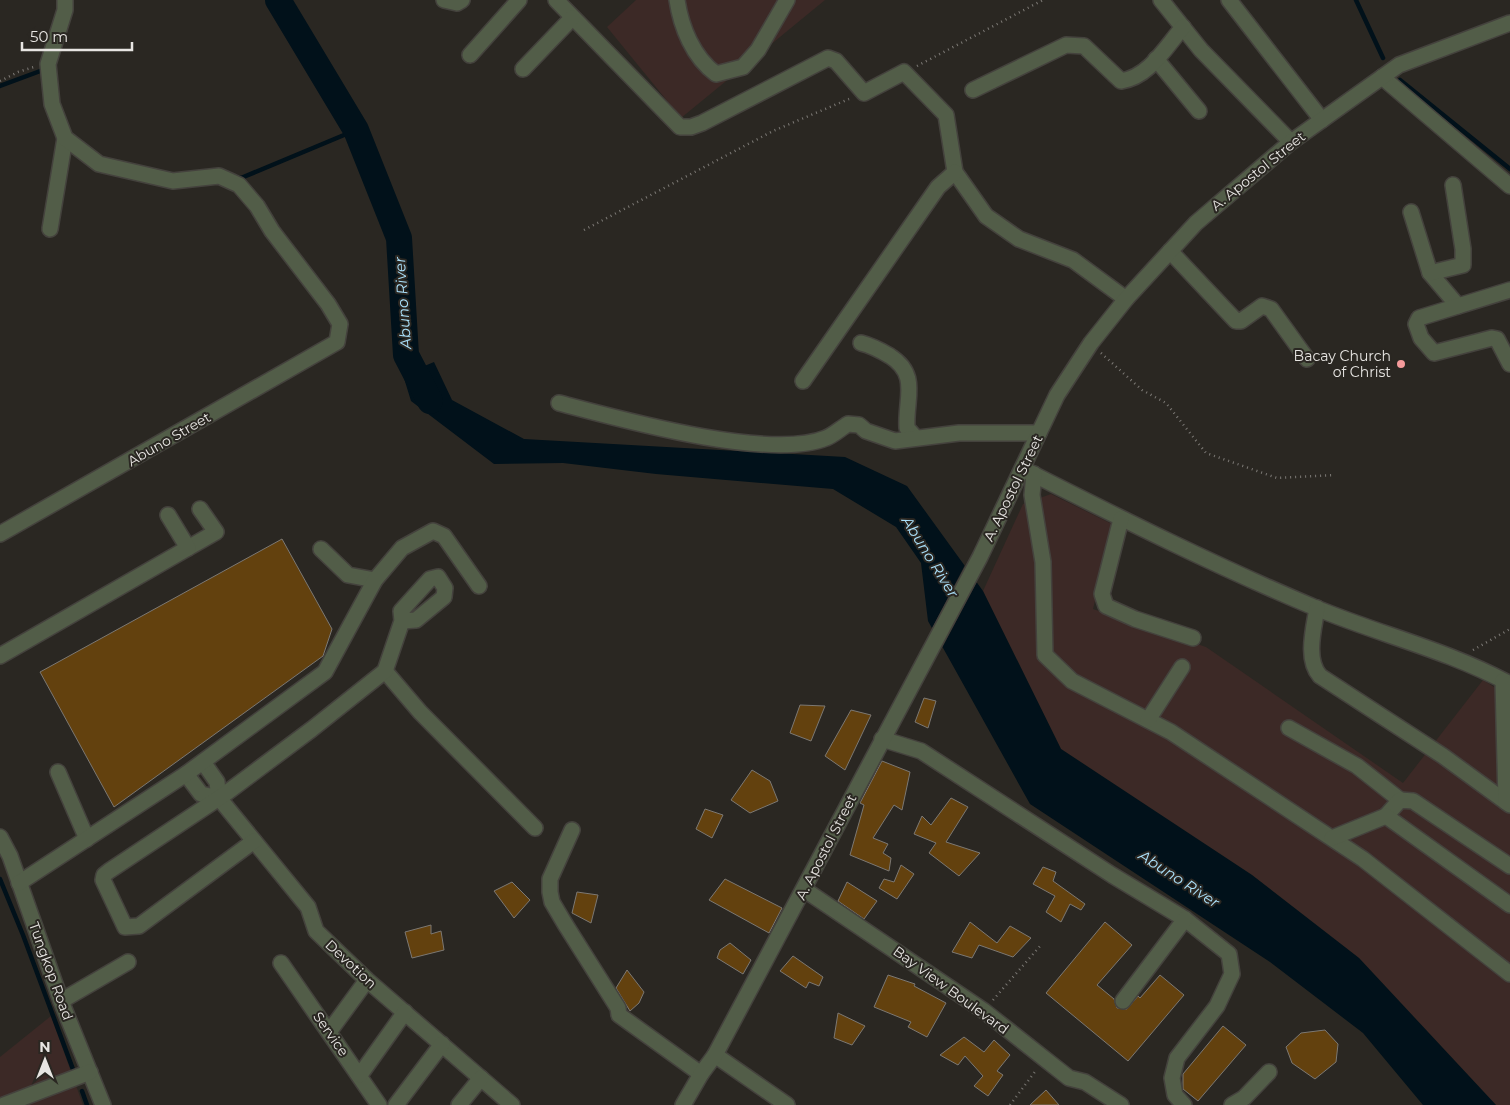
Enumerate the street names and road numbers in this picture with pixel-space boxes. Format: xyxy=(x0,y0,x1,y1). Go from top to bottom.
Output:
street label: A. Apostol Street xyxy=(1207,127,1309,215)
street label: Abuno Street xyxy=(124,408,214,470)
street label: A. Apostol Street xyxy=(979,432,1047,544)
street label: A. Apostol Street xyxy=(792,791,861,903)
street label: Tungkop Road xyxy=(25,920,77,1022)
street label: Devotion xyxy=(322,936,380,992)
street label: Bay View Boulevard xyxy=(890,942,1012,1038)
street label: Service xyxy=(309,1008,353,1060)

